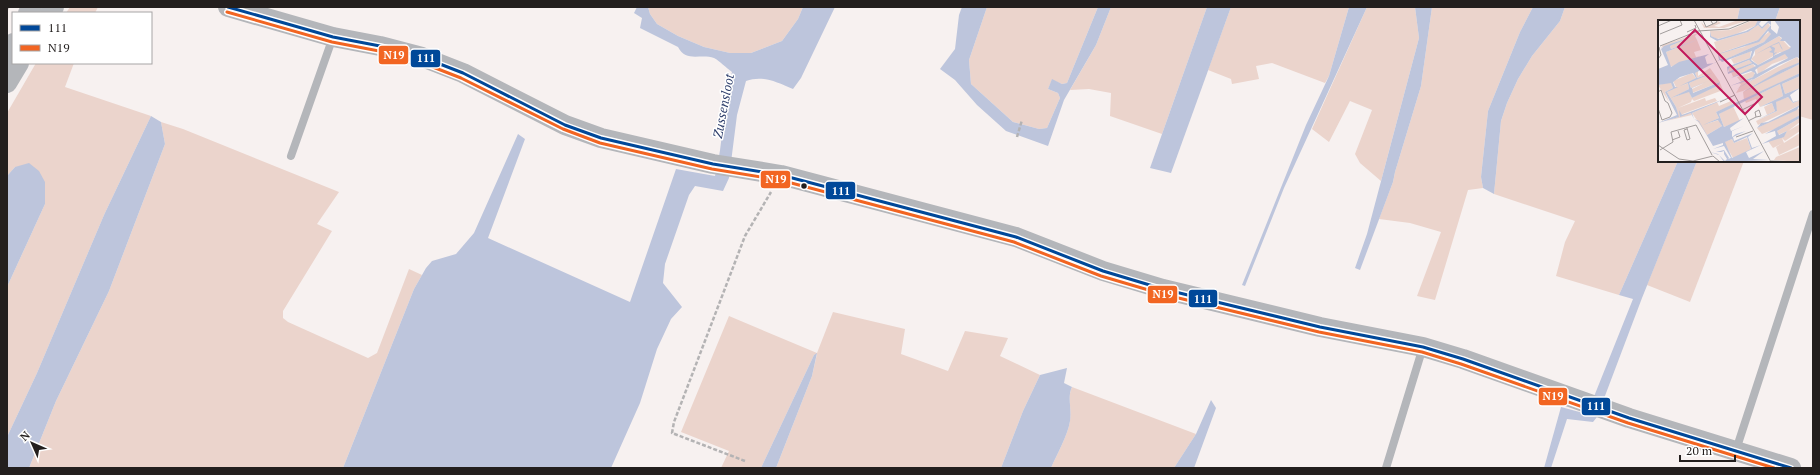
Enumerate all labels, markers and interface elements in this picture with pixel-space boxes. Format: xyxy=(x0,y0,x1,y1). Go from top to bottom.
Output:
legend xyxy=(12,12,152,64)
text: 111 xyxy=(48,20,67,35)
inset map xyxy=(1658,20,1800,162)
text: N19 xyxy=(48,40,70,55)
line badge: N19 xyxy=(378,45,409,65)
text: N19 xyxy=(384,48,404,62)
line badge: 111 xyxy=(410,49,441,68)
text: 111 xyxy=(417,51,435,65)
water label: Zussensloot xyxy=(708,72,738,140)
line badge: N19 xyxy=(760,170,791,189)
text: N19 xyxy=(766,172,786,186)
unlabelled marker xyxy=(799,181,809,191)
line badge: 111 xyxy=(825,181,856,200)
text: 111 xyxy=(832,184,850,198)
line badge: N19 xyxy=(1147,285,1178,304)
text: N19 xyxy=(1153,287,1173,301)
line badge: 111 xyxy=(1188,289,1218,308)
text: 111 xyxy=(1194,292,1212,306)
line badge: N19 xyxy=(1538,387,1568,406)
text: N19 xyxy=(1543,389,1563,403)
line badge: 111 xyxy=(1581,397,1611,416)
text: 111 xyxy=(1587,399,1605,413)
north arrow xyxy=(12,423,52,463)
text: N xyxy=(17,428,33,444)
scale bar xyxy=(1680,437,1735,463)
text: 20 m xyxy=(1686,443,1713,458)

